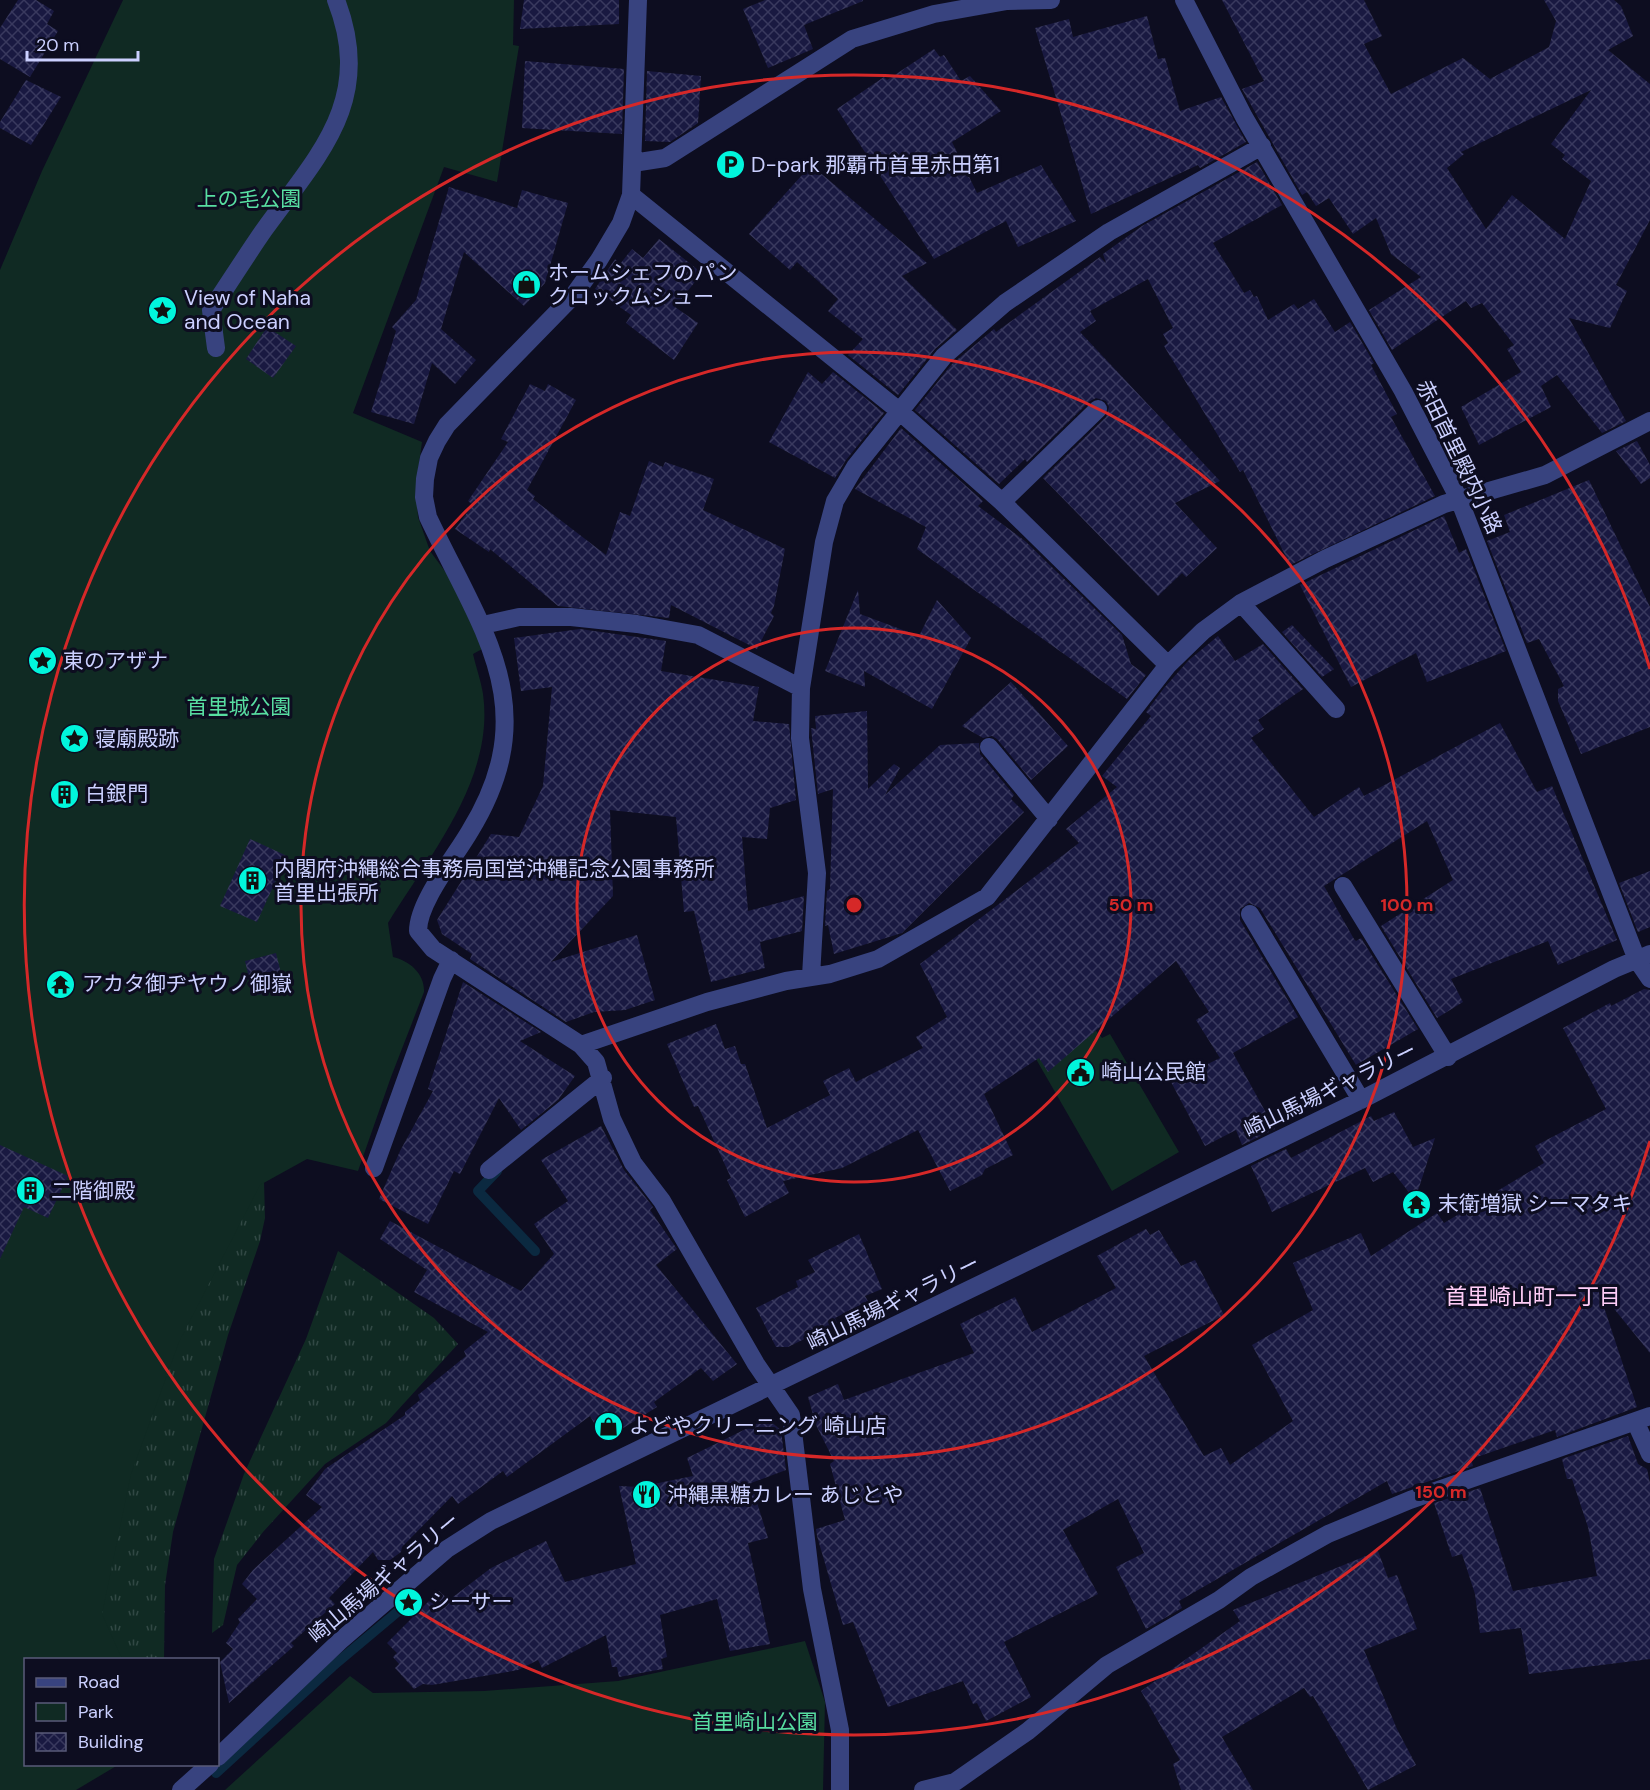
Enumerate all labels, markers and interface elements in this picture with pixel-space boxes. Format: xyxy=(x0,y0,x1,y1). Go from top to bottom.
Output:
scale bar xyxy=(27,24,138,62)
text: 20 m xyxy=(36,33,79,57)
parking icon: D-park 那覇市首里赤田第1 xyxy=(714,149,746,181)
place label: D-park 那覇市首里赤田第1 xyxy=(751,151,1000,179)
park label: 上の毛公園 xyxy=(197,185,302,213)
place label: ホームシェフのパン クロックムシュー xyxy=(548,259,737,311)
shop icon: ホームシェフのパン クロックムシュー xyxy=(511,269,543,301)
place label: View of Naha and Ocean xyxy=(184,284,311,336)
place icon: View of Naha and Ocean xyxy=(147,294,179,326)
street label: 赤田首里殿内小路 xyxy=(1410,375,1508,539)
place icon: 東のアザナ xyxy=(26,645,58,677)
place label: 東のアザナ xyxy=(63,647,168,675)
park label: 首里城公園 xyxy=(187,693,292,721)
place icon: 寝廟殿跡 xyxy=(58,723,90,755)
place label: 寝廟殿跡 xyxy=(95,725,179,753)
building icon: 白銀門 xyxy=(48,778,80,810)
place label: 白銀門 xyxy=(85,780,148,808)
place label: 内閣府沖縄総合事務局国営沖縄記念公園事務所 首里出張所 xyxy=(274,855,715,907)
building icon: 内閣府沖縄総合事務局国営沖縄記念公園事務所 首里出張所 xyxy=(237,865,269,897)
text: 50 m xyxy=(1108,893,1154,917)
text: 100 m xyxy=(1380,893,1434,917)
centre of rings xyxy=(844,895,864,915)
temple icon: アカタ御ヂヤウノ御嶽 xyxy=(45,968,77,1000)
place label: アカタ御ヂヤウノ御嶽 xyxy=(82,970,292,998)
street label: 崎山馬場ギャラリー xyxy=(1239,1036,1421,1144)
public building icon: 崎山公民館 xyxy=(1064,1056,1096,1088)
place label: 崎山公民館 xyxy=(1101,1058,1206,1086)
building icon: 二階御殿 xyxy=(14,1175,46,1207)
place label: 二階御殿 xyxy=(51,1177,135,1205)
temple icon: 末衛増獄 シーマタキ xyxy=(1401,1188,1433,1220)
place label: 末衛増獄 シーマタキ xyxy=(1438,1190,1633,1218)
street label: 崎山馬場ギャラリー xyxy=(802,1249,984,1357)
district label: 首里崎山町一丁目 xyxy=(1445,1282,1621,1311)
shop icon: よどやクリーニング 崎山店 xyxy=(592,1410,624,1442)
place label: よどやクリーニング 崎山店 xyxy=(629,1412,887,1440)
restaurant icon: 沖縄黒糖カレー あじとや xyxy=(630,1479,662,1511)
text: 150 m xyxy=(1415,1480,1467,1504)
place label: 沖縄黒糖カレー あじとや xyxy=(667,1481,904,1509)
street label: 崎山馬場ギャラリー xyxy=(303,1507,465,1649)
place icon: シーサー xyxy=(392,1586,424,1618)
place label: シーサー xyxy=(429,1588,513,1616)
legend xyxy=(24,1658,219,1766)
text: Road xyxy=(78,1670,120,1694)
text: Park xyxy=(78,1700,114,1724)
park label: 首里崎山公園 xyxy=(692,1708,818,1736)
text: Building xyxy=(78,1730,143,1754)

